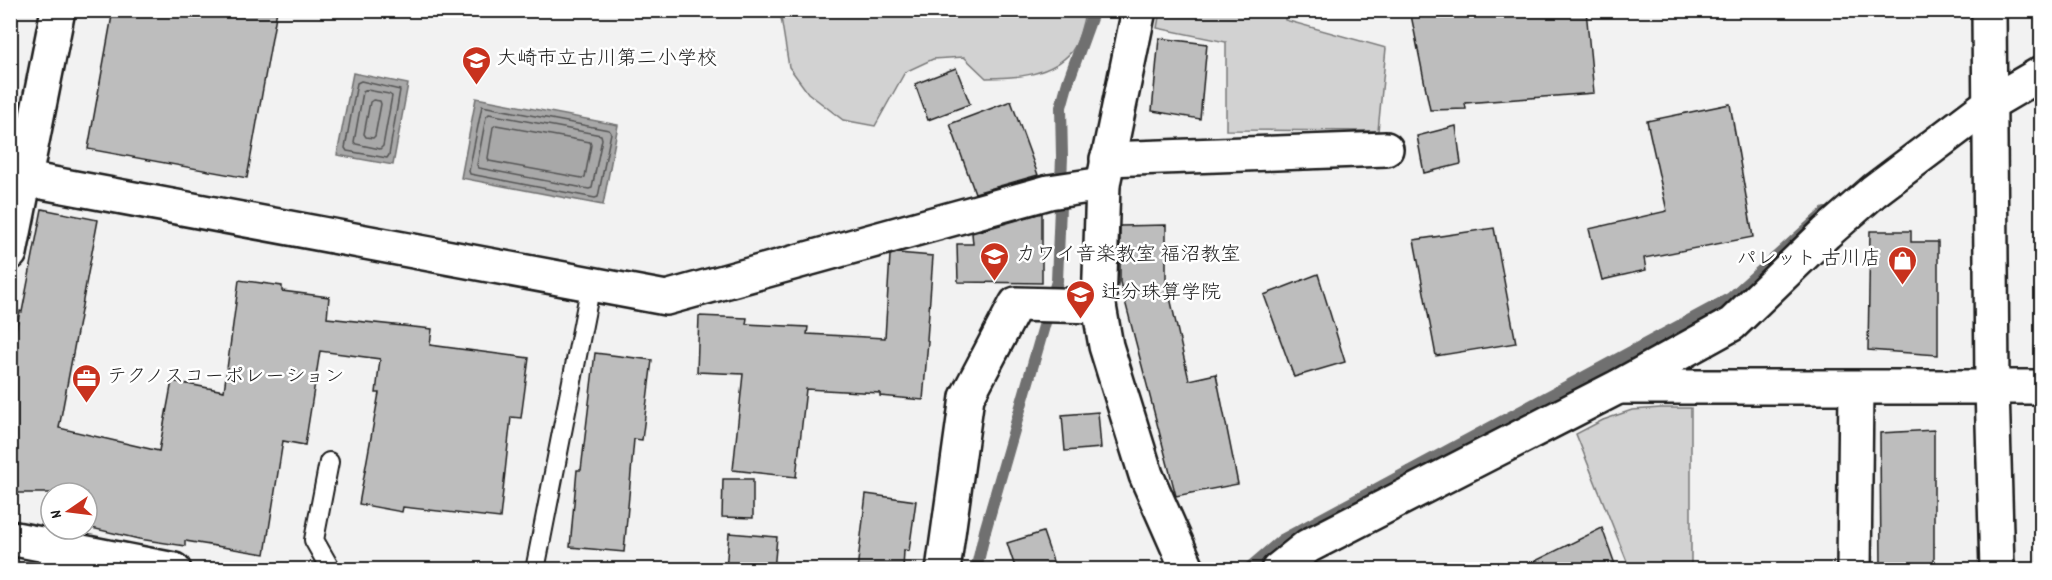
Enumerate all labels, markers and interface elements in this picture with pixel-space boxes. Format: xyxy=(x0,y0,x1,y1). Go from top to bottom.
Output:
school or university icon: 大崎市立古川第二小学校 xyxy=(460,44,492,86)
place label: 大崎市立古川第二小学校 xyxy=(497,46,717,74)
school or university icon: カワイ音楽教室 福沼教室 xyxy=(979,240,1011,282)
place label: カワイ音楽教室 福沼教室 xyxy=(1016,242,1241,270)
shop icon: パレット 古川店 xyxy=(1886,244,1918,286)
place label: パレット 古川店 xyxy=(1736,246,1881,274)
school or university icon: 辻分珠算学院 xyxy=(1064,278,1096,320)
place label: 辻分珠算学院 xyxy=(1101,280,1221,308)
office icon: テクノスコーポレーション xyxy=(70,362,102,404)
place label: テクノスコーポレーション xyxy=(107,364,345,392)
north arrow xyxy=(39,481,99,541)
text: N xyxy=(45,507,69,521)

